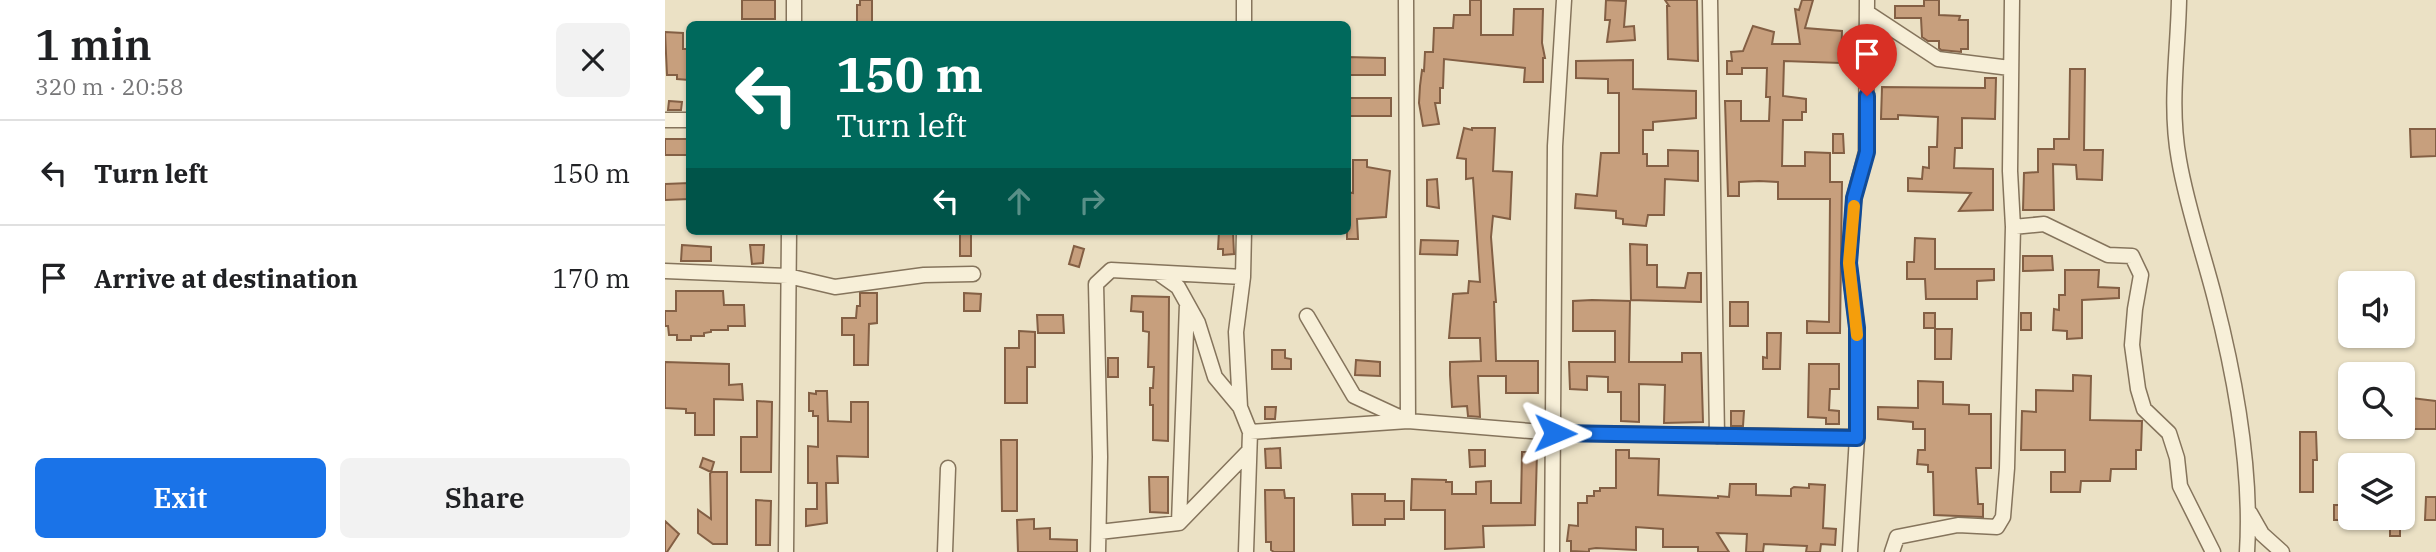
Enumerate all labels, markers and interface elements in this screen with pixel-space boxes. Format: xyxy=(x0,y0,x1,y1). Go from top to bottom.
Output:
text: 1 min xyxy=(35,17,152,72)
button: close xyxy=(556,23,630,97)
pin xyxy=(1837,24,1897,96)
icon: arrive xyxy=(1848,35,1886,73)
text: 150 m xyxy=(836,42,983,105)
icon: left xyxy=(721,49,812,140)
text: 320 m · 20:58 xyxy=(35,71,184,101)
text: Turn left xyxy=(836,104,967,146)
icon: left xyxy=(35,154,73,192)
text: Turn left xyxy=(94,156,208,190)
text: 150 m xyxy=(552,156,630,190)
icon: left xyxy=(927,182,965,220)
icon: ahead xyxy=(1000,182,1038,220)
icon: right xyxy=(1073,182,1111,220)
icon: arrive xyxy=(35,259,73,297)
text: Arrive at destination xyxy=(94,261,358,295)
text: 170 m xyxy=(552,261,630,295)
map controls xyxy=(2338,271,2415,530)
button: sound xyxy=(2338,271,2415,348)
button: search xyxy=(2338,362,2415,439)
position arrow xyxy=(1518,396,1592,470)
button: layers xyxy=(2338,453,2415,530)
button: Exit xyxy=(35,458,326,538)
button: Share xyxy=(340,458,630,538)

